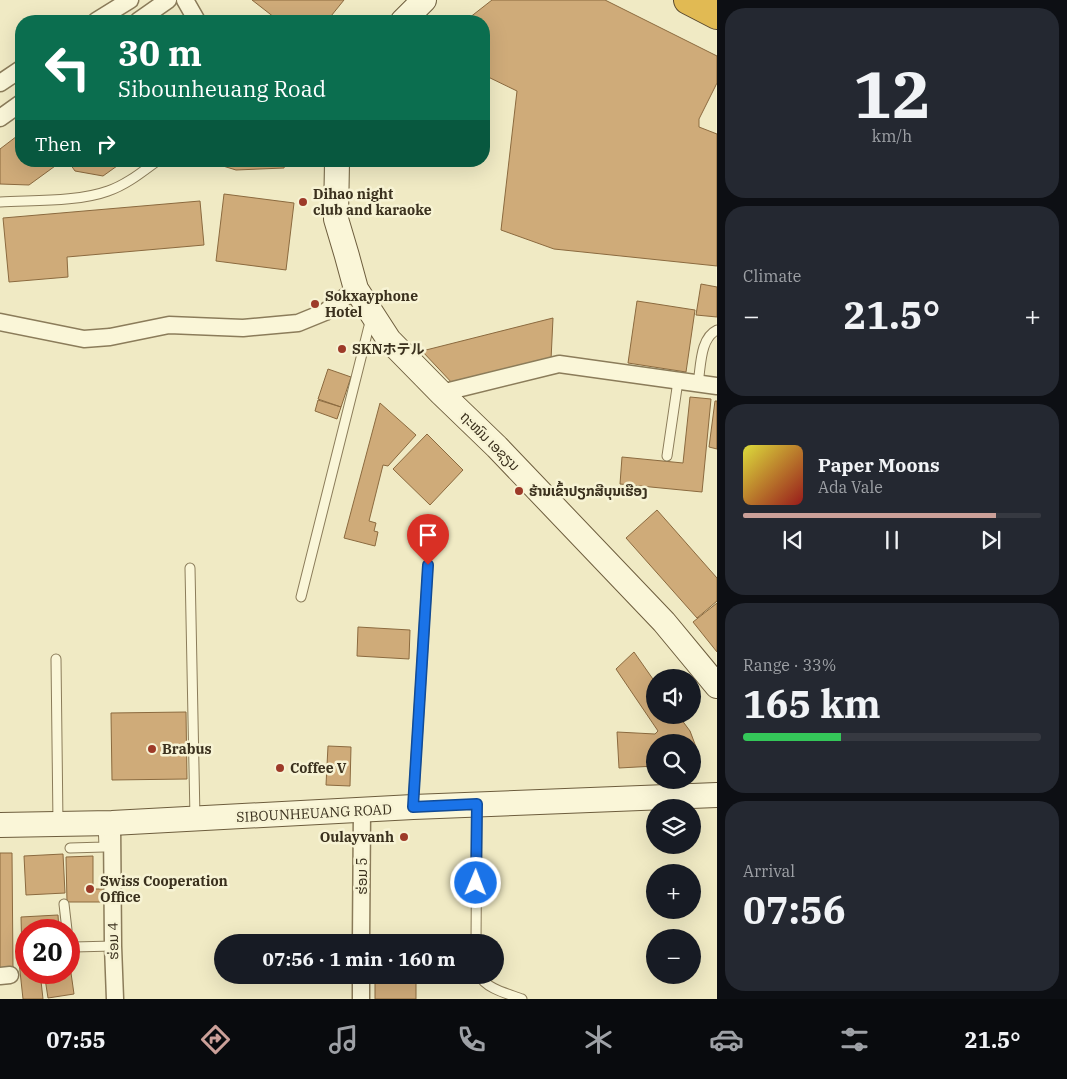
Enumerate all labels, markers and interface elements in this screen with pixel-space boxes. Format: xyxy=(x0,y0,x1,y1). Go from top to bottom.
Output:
text: 30 m xyxy=(118,30,202,76)
icon: left xyxy=(35,35,100,100)
text: 12 xyxy=(853,51,931,136)
text: Sibounheuang Road xyxy=(118,74,326,103)
text: km/h xyxy=(872,126,912,146)
icon: right xyxy=(92,130,120,158)
text: Then xyxy=(35,132,82,156)
place label: Dihao night club and karaoke xyxy=(313,185,432,219)
marker: Dihao night club and karaoke xyxy=(297,196,309,208)
text: Climate xyxy=(743,266,801,286)
place label: Sokxayphone Hotel xyxy=(325,287,418,321)
text: 21.5° xyxy=(844,290,940,339)
text: − xyxy=(743,297,760,334)
text: + xyxy=(1024,297,1041,334)
marker: Sokxayphone Hotel xyxy=(309,298,321,310)
place label: SKNホテル xyxy=(352,340,425,358)
marker: SKNホテル xyxy=(336,343,348,355)
street label: ຖະໜົນ ເອຊຽນ xyxy=(456,407,524,475)
text: Paper Moons xyxy=(818,453,940,477)
text: Ada Vale xyxy=(818,477,883,497)
place label: ຮ້ານເຂົ້າປຽກສີບຸນເຮືອງ xyxy=(529,480,648,500)
marker: ຮ້ານເຂົ້າປຽກສີບຸນເຮືອງ xyxy=(513,485,525,497)
pin xyxy=(407,514,449,565)
icon: arrive xyxy=(414,521,442,549)
icon: previous xyxy=(779,526,807,554)
icon: pause xyxy=(878,526,906,554)
icon: next xyxy=(977,526,1005,554)
text: Range · 33% xyxy=(743,655,836,675)
map controls xyxy=(646,669,701,984)
button: sound xyxy=(646,669,701,724)
text: 165 km xyxy=(743,679,881,728)
button: search xyxy=(646,734,701,789)
place label: Brabus xyxy=(162,740,212,758)
marker: Brabus xyxy=(146,743,158,755)
place label: Coffee V xyxy=(290,759,347,777)
marker: Coffee V xyxy=(274,762,286,774)
button: layers xyxy=(646,799,701,854)
street label: SIBOUNHEUANG ROAD xyxy=(236,800,392,826)
place label: Oulayvanh xyxy=(320,828,394,846)
marker: Oulayvanh xyxy=(398,831,410,843)
position arrow xyxy=(449,856,501,908)
street label: ຮ່ອມ 5 xyxy=(353,857,371,895)
text: Arrival xyxy=(743,861,795,881)
button: + xyxy=(646,864,701,919)
place label: Swiss Cooperation Office xyxy=(100,872,228,906)
marker: Swiss Cooperation Office xyxy=(84,883,96,895)
text: 07:56 xyxy=(743,885,846,934)
speed limit sign: 20 xyxy=(15,919,80,984)
street label: ຮ່ອມ 4 xyxy=(104,922,122,960)
button: − xyxy=(646,929,701,984)
text: 07:56 · 1 min · 160 m xyxy=(263,947,455,971)
icon: directions xyxy=(198,1022,233,1057)
icon: music xyxy=(326,1022,361,1057)
icon: phone xyxy=(454,1022,489,1057)
icon: climate xyxy=(581,1022,616,1057)
icon: car xyxy=(709,1022,744,1057)
icon: filters xyxy=(837,1022,872,1057)
text: 07:55 xyxy=(46,1025,106,1054)
text: 21.5° xyxy=(965,1025,1021,1054)

